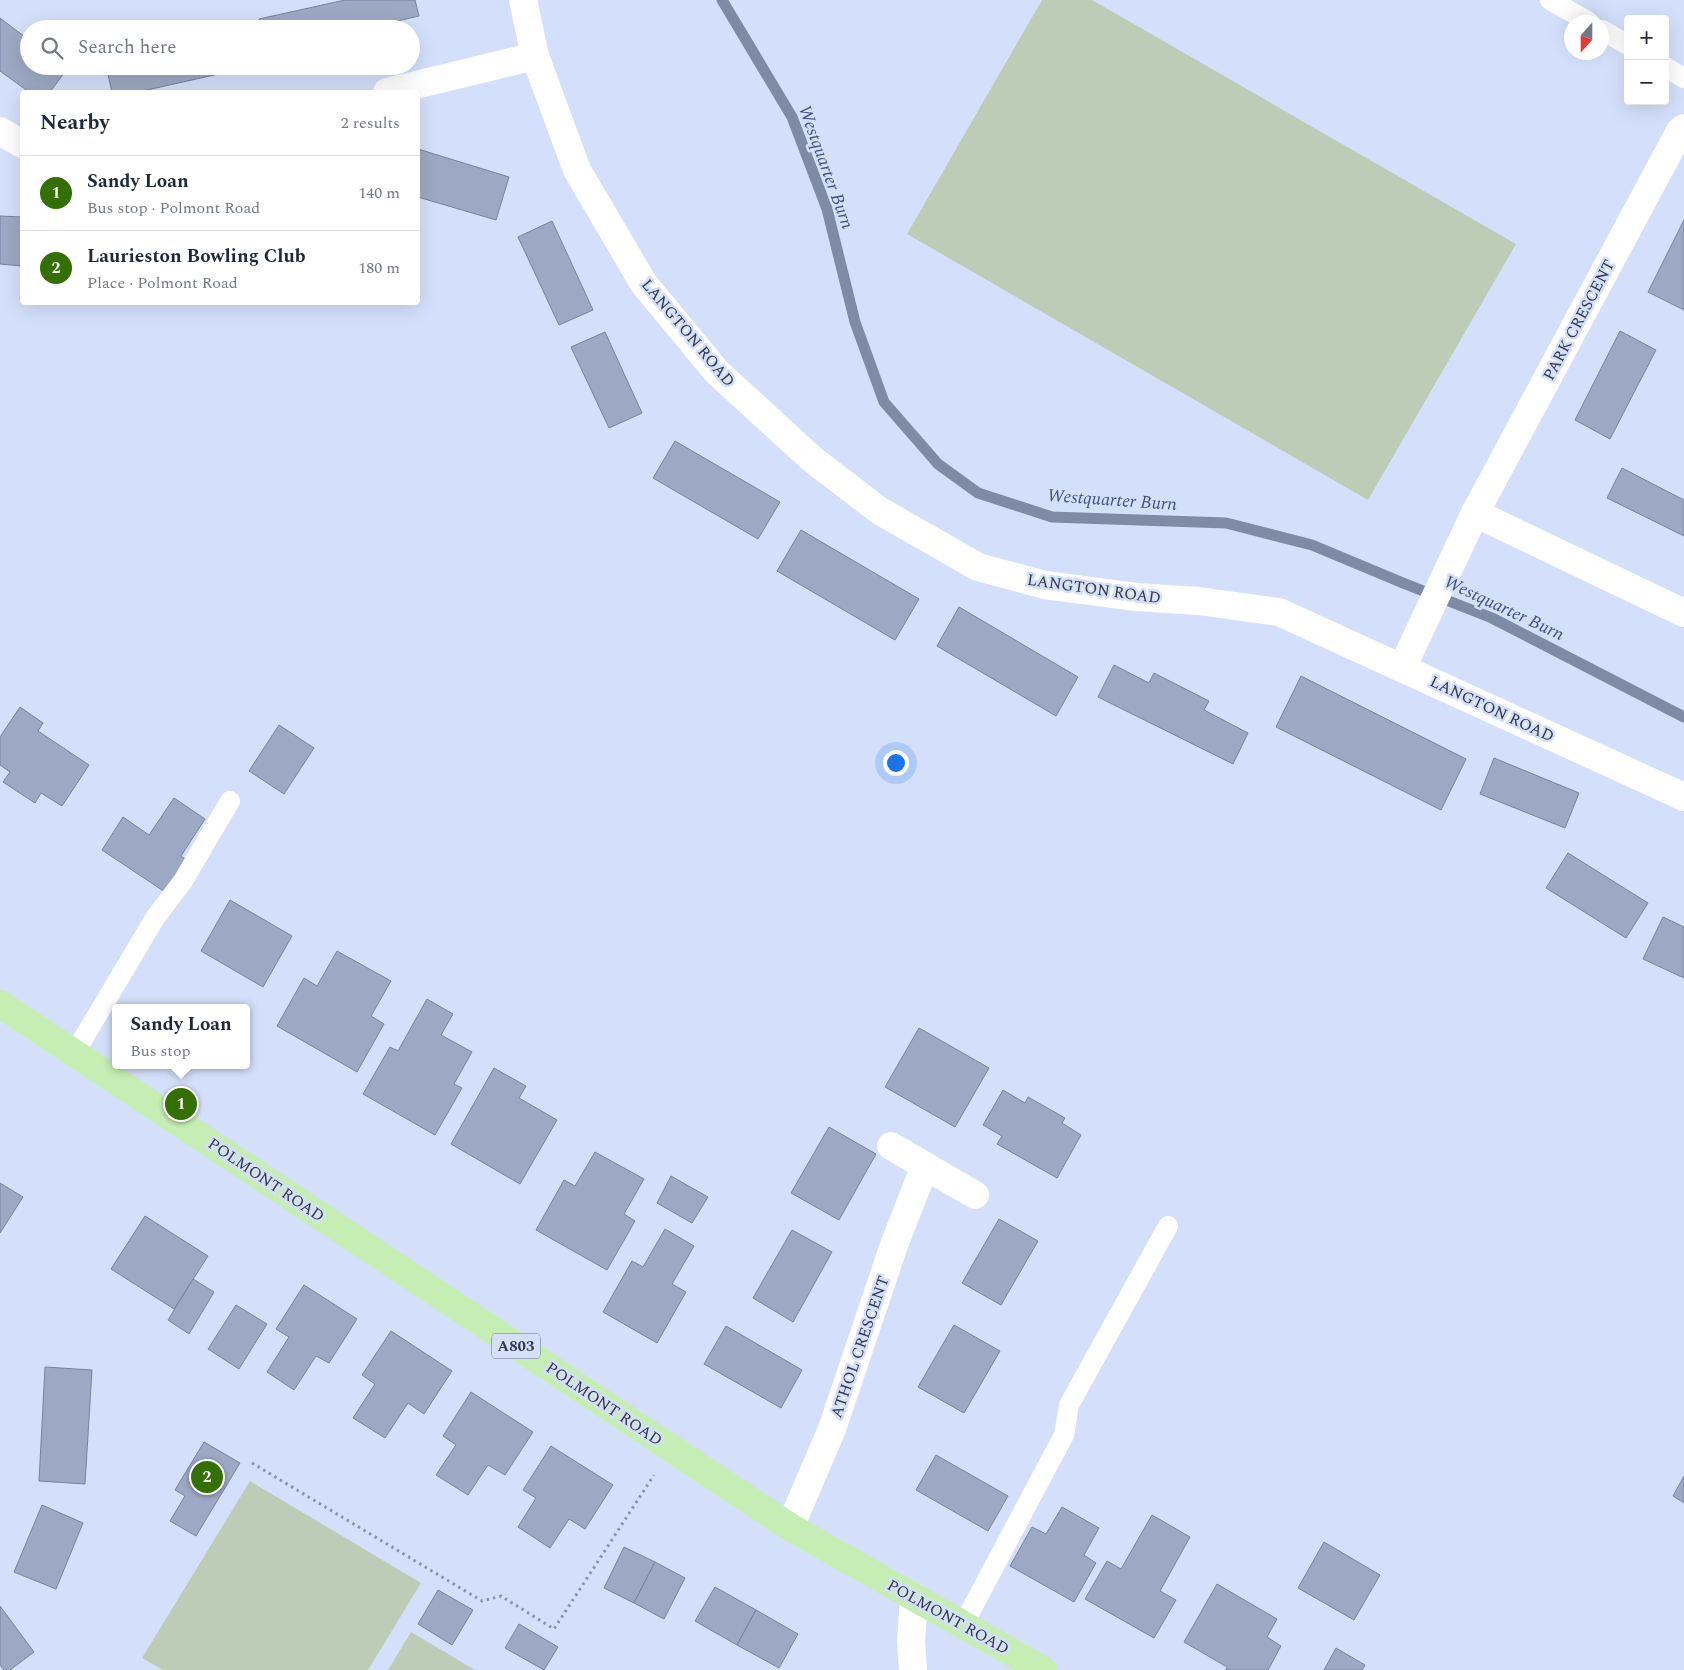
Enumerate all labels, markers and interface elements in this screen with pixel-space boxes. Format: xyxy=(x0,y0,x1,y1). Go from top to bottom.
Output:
north arrow xyxy=(1564,15,1609,60)
map controls xyxy=(1624,15,1669,105)
button: + xyxy=(1624,15,1669,60)
search box xyxy=(20,20,420,75)
text: Search here xyxy=(78,33,177,62)
icon: search xyxy=(38,34,66,62)
button: − xyxy=(1624,60,1669,105)
water label: Westquarter Burn xyxy=(791,101,861,233)
text: Nearby xyxy=(40,107,110,139)
text: 2 results xyxy=(341,111,400,135)
text: Sandy Loan xyxy=(87,167,189,196)
text: 1 xyxy=(52,181,60,205)
text: 140 m xyxy=(358,181,400,205)
text: Bus stop · Polmont Road xyxy=(87,196,260,220)
text: Laurieston Bowling Club xyxy=(87,242,306,271)
street label: PARK CRESCENT xyxy=(1537,255,1621,385)
text: 2 xyxy=(52,256,60,280)
text: 180 m xyxy=(358,256,400,280)
text: Place · Polmont Road xyxy=(87,271,238,295)
street label: LANGTON ROAD xyxy=(635,274,741,392)
water label: Westquarter Burn xyxy=(1046,482,1178,518)
street label: LANGTON ROAD xyxy=(1026,568,1162,610)
water label: Westquarter Burn xyxy=(1439,568,1569,648)
street label: LANGTON ROAD xyxy=(1426,670,1558,748)
your location xyxy=(883,750,909,776)
popup xyxy=(112,1004,250,1069)
text: Sandy Loan xyxy=(130,1010,232,1039)
text: Bus stop xyxy=(130,1039,191,1063)
pin: 1 xyxy=(165,1085,197,1123)
street label: POLMONT ROAD xyxy=(203,1132,329,1228)
street label: ATHOL CRESCENT xyxy=(824,1272,896,1421)
road number: A803 xyxy=(492,1334,540,1358)
street label: POLMONT ROAD xyxy=(541,1356,667,1452)
pin: 2 xyxy=(191,1458,223,1496)
street label: POLMONT ROAD xyxy=(883,1573,1013,1661)

